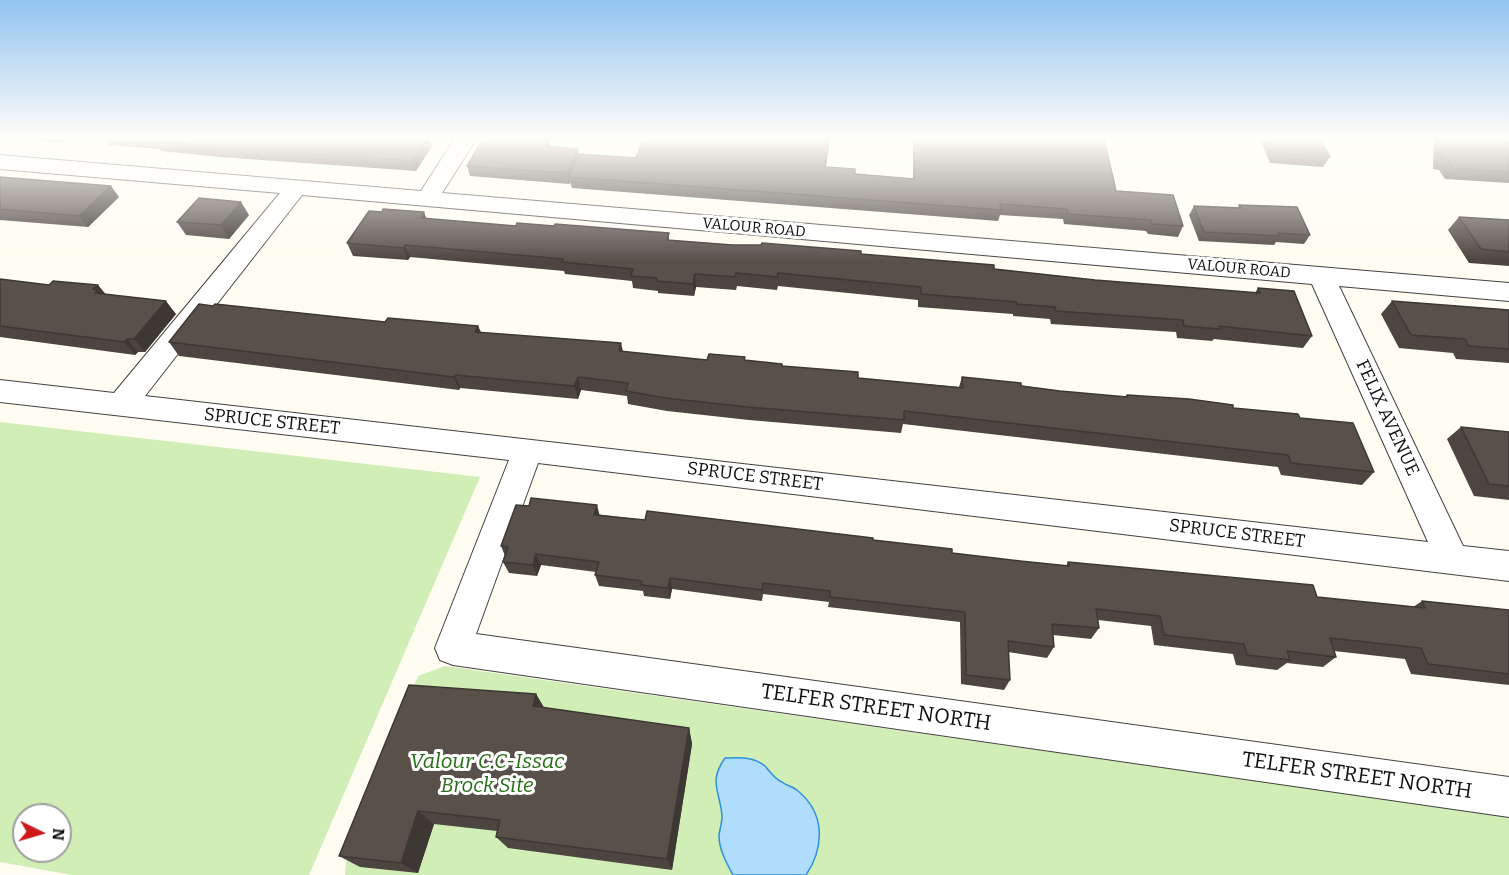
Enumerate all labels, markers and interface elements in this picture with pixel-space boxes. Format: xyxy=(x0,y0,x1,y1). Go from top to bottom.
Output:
street label: VALOUR ROAD xyxy=(702,215,806,241)
street label: VALOUR ROAD xyxy=(1187,256,1291,282)
street label: FELIX AVENUE xyxy=(1351,356,1423,480)
street label: SPRUCE STREET xyxy=(203,404,341,440)
street label: SPRUCE STREET xyxy=(686,458,824,496)
street label: SPRUCE STREET xyxy=(1168,515,1306,553)
street label: TELFER STREET NORTH xyxy=(759,679,993,737)
street label: TELFER STREET NORTH xyxy=(1240,747,1474,805)
park label: Valour C.C-Issac Brock Site xyxy=(410,749,564,799)
north arrow xyxy=(12,803,72,863)
text: N xyxy=(48,827,68,841)

